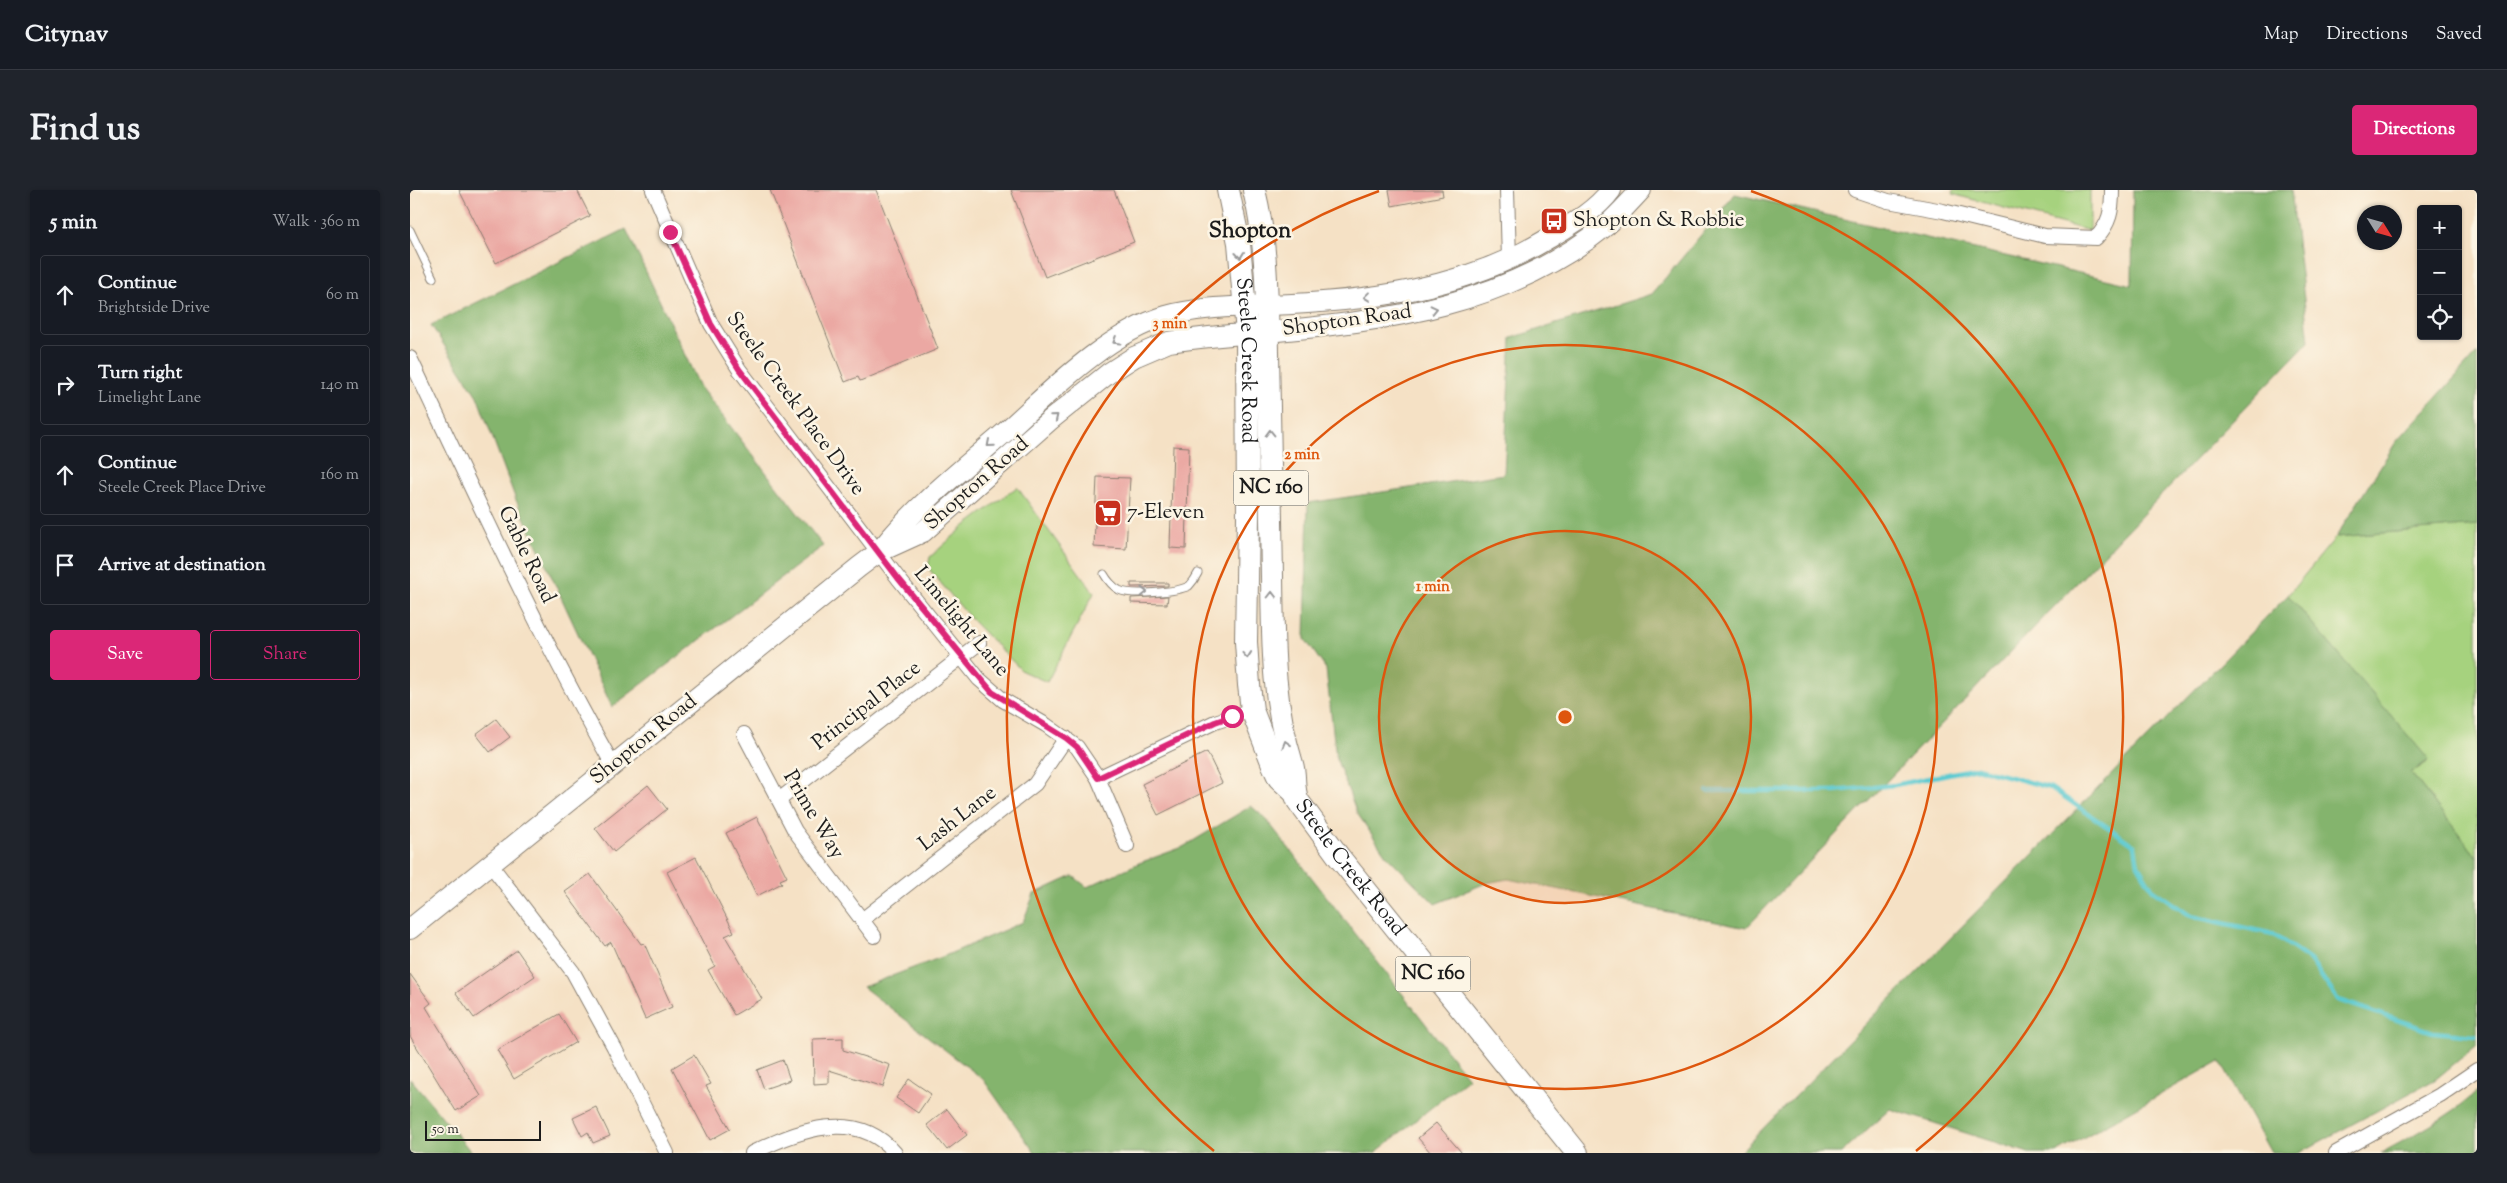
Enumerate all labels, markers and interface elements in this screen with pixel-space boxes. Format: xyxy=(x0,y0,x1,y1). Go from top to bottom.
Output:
text: Citynav xyxy=(25,18,108,52)
text: Map xyxy=(2264,22,2299,48)
text: Directions xyxy=(2327,22,2408,48)
text: Saved xyxy=(2436,22,2482,48)
text: Find us xyxy=(30,105,140,156)
button: Directions xyxy=(2352,105,2477,155)
north arrow xyxy=(2357,205,2402,250)
map controls xyxy=(2417,205,2462,340)
button: + xyxy=(2417,205,2462,250)
bus stop icon: Shopton & Robbie xyxy=(1539,206,1569,236)
place label: Shopton & Robbie xyxy=(1573,206,1745,236)
text: 5 min xyxy=(50,208,97,238)
text: Walk · 360 m xyxy=(272,211,360,234)
district label: Shopton xyxy=(1209,216,1291,248)
route end xyxy=(659,221,682,244)
button: − xyxy=(2417,250,2462,295)
one-way arrow xyxy=(1234,251,1245,259)
text: Continue xyxy=(98,270,177,297)
street label: Steele Creek Road xyxy=(1227,276,1263,444)
icon: ahead xyxy=(51,281,79,309)
text: 60 m xyxy=(326,284,359,307)
one-way arrow xyxy=(1363,291,1371,302)
button: locate xyxy=(2417,295,2462,340)
text: Brightside Drive xyxy=(98,297,210,320)
street label: Shopton Road xyxy=(1280,297,1414,345)
one-way arrow xyxy=(1429,304,1438,315)
street label: Steele Creek Place Drive xyxy=(718,306,872,502)
text: 3 min xyxy=(1153,314,1188,335)
one-way arrow xyxy=(1112,335,1121,345)
text: Turn right xyxy=(98,360,182,387)
icon: right xyxy=(51,371,79,399)
text: 140 m xyxy=(321,374,359,397)
text: Limelight Lane xyxy=(98,387,201,410)
one-way arrow xyxy=(1049,413,1058,422)
one-way arrow xyxy=(1265,428,1275,436)
street label: Shopton Road xyxy=(918,430,1036,538)
one-way arrow xyxy=(987,439,996,448)
text: 2 min xyxy=(1284,445,1320,466)
text: Continue xyxy=(98,450,177,477)
icon: ahead xyxy=(51,461,79,489)
text: 160 m xyxy=(321,464,359,487)
road number: NC 160 xyxy=(1234,470,1308,506)
text: Steele Creek Place Drive xyxy=(98,477,266,500)
supermarket icon: 7-Eleven xyxy=(1093,498,1123,528)
place label: 7-Eleven xyxy=(1127,498,1205,528)
street label: Gable Road xyxy=(489,501,563,609)
icon: arrive xyxy=(51,551,79,579)
text: Arrive at destination xyxy=(98,552,266,579)
street label: Limelight Lane xyxy=(906,560,1016,684)
text: 1 min xyxy=(1416,577,1450,598)
one-way arrow xyxy=(1141,587,1149,597)
one-way arrow xyxy=(1267,591,1277,598)
button: Save xyxy=(50,630,200,680)
button: Share xyxy=(210,630,360,680)
one-way arrow xyxy=(1241,651,1252,659)
street label: Principal Place xyxy=(806,654,928,758)
street label: Shopton Road xyxy=(584,687,704,793)
route start xyxy=(1221,705,1244,728)
centre of rings xyxy=(1556,708,1574,726)
one-way arrow xyxy=(1282,740,1292,749)
street label: Prime Way xyxy=(775,765,852,866)
street label: Lash Lane xyxy=(913,779,1003,859)
street label: Steele Creek Road xyxy=(1287,793,1412,943)
road number: NC 160 xyxy=(1396,956,1470,992)
scale bar xyxy=(425,1118,541,1141)
text: 50 m xyxy=(432,1120,459,1140)

